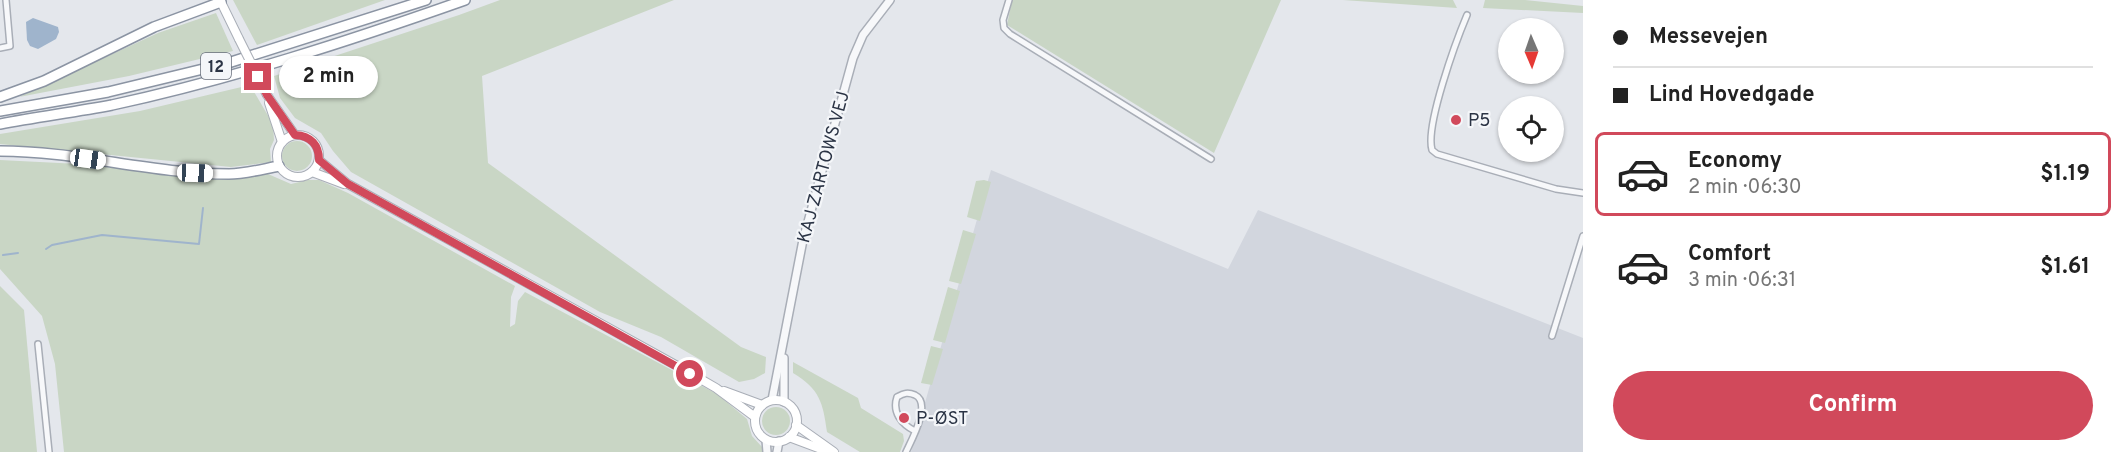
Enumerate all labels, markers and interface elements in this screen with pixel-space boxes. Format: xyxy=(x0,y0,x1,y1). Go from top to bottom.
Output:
north arrow xyxy=(1498,18,1564,84)
map controls xyxy=(1498,18,1564,162)
text: Messevejen xyxy=(1649,24,1768,51)
road number: 12 xyxy=(201,53,231,79)
callout: 2 min xyxy=(279,56,378,98)
route end xyxy=(244,63,271,90)
text: 2 min xyxy=(302,64,355,90)
text: Lind Hovedgade xyxy=(1649,82,1814,109)
street label: KAJ ZARTOWS VEJ xyxy=(793,89,856,246)
button: locate xyxy=(1498,96,1564,162)
place label: P5 xyxy=(1468,110,1491,133)
marker: P5 xyxy=(1449,113,1463,127)
icon: car xyxy=(1616,147,1670,201)
car xyxy=(69,148,107,170)
text: Economy xyxy=(1688,148,1782,175)
text: $1.19 xyxy=(2040,161,2090,188)
car xyxy=(177,163,213,183)
text: 2 min · 06:30 xyxy=(1688,175,1802,201)
icon: car xyxy=(1616,240,1670,294)
text: Comfort xyxy=(1688,241,1771,268)
text: $1.61 xyxy=(2040,254,2090,281)
text: 3 min · 06:31 xyxy=(1688,268,1796,294)
route start xyxy=(676,360,703,387)
button: Confirm xyxy=(1613,371,2093,440)
place label: P-ØST xyxy=(916,408,969,431)
marker: P-ØST xyxy=(897,411,911,425)

